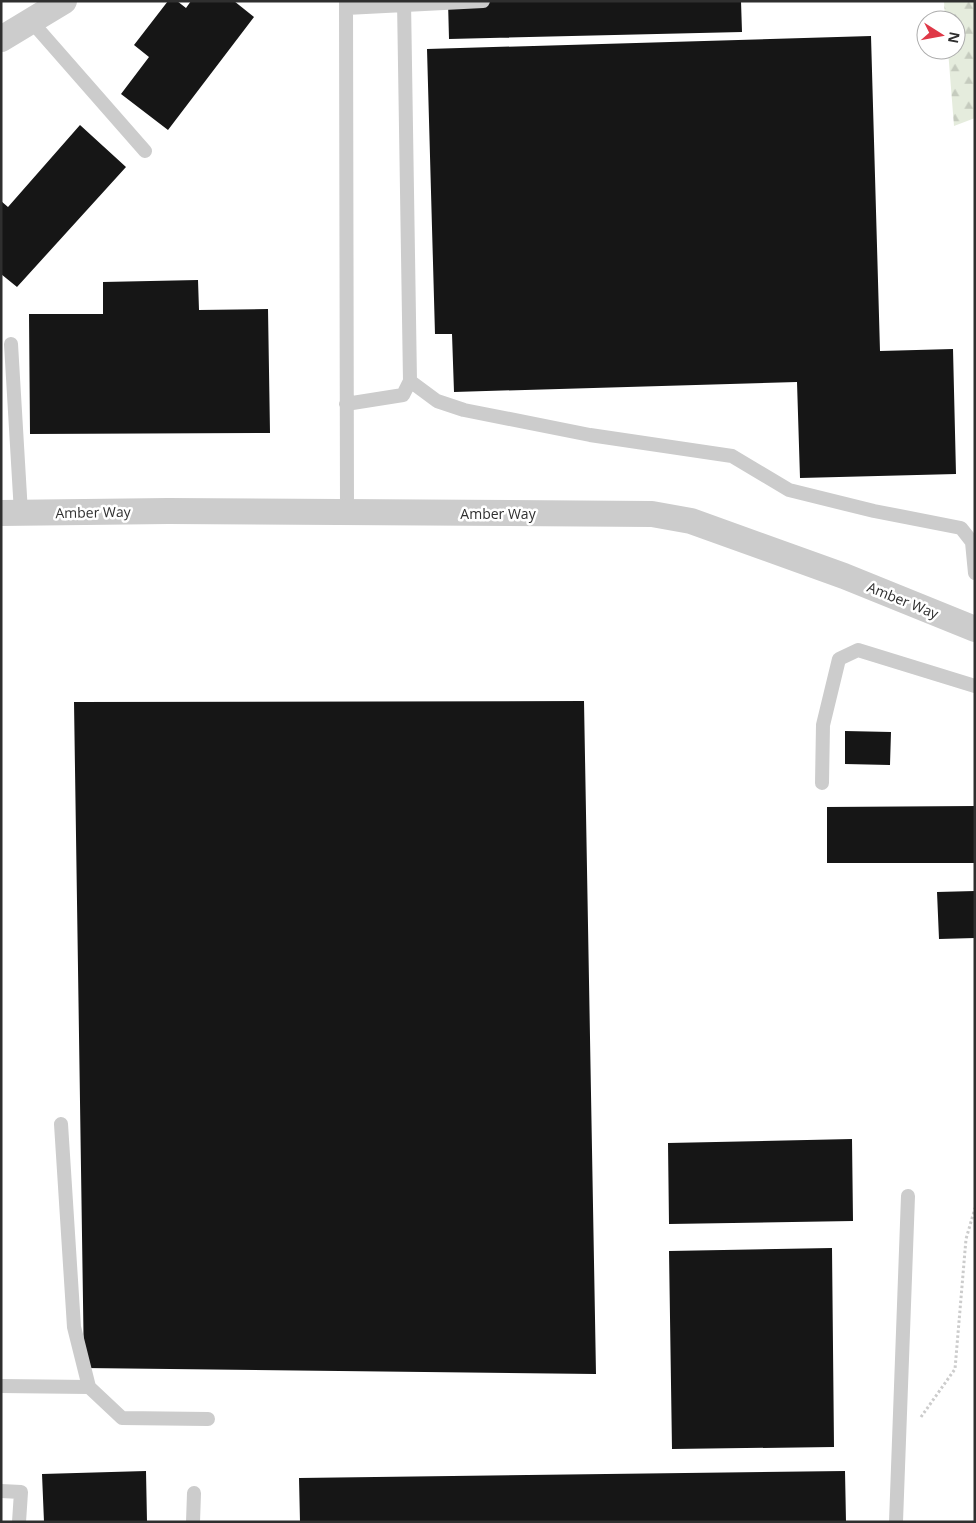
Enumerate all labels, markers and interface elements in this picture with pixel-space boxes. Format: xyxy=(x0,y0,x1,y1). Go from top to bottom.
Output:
north arrow xyxy=(916,10,966,60)
text: N xyxy=(944,30,965,45)
street label: Amber Way xyxy=(55,502,132,522)
street label: Amber Way xyxy=(460,504,537,523)
street label: Amber Way xyxy=(865,577,942,623)

